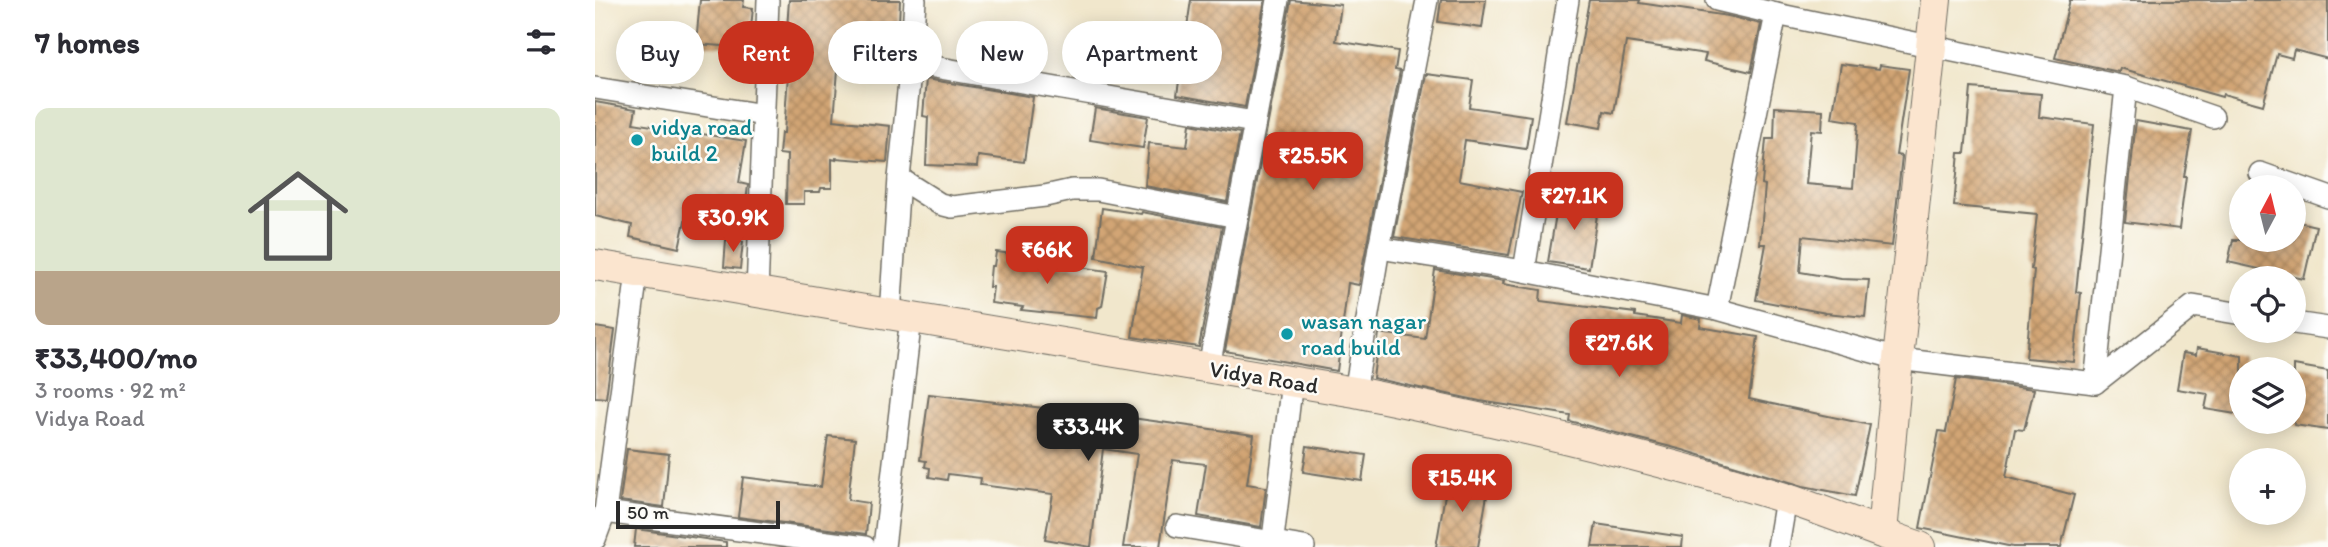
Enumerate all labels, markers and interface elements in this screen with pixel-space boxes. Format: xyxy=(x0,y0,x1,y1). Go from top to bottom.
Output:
chip: Buy xyxy=(616,21,704,84)
chip: Rent xyxy=(718,21,814,84)
chip: Filters xyxy=(828,21,942,84)
chip: New xyxy=(956,21,1048,84)
chip: Apartment xyxy=(1062,21,1222,84)
icon: filters xyxy=(522,23,560,61)
text: 7 homes xyxy=(35,24,140,61)
place label: vidya road build 2 xyxy=(651,113,752,167)
marker: vidya road build 2 xyxy=(629,132,645,148)
pin: ₹25.5K xyxy=(1256,132,1370,192)
text: ₹25.5K xyxy=(1279,141,1347,169)
icon: home xyxy=(235,153,361,279)
pin: ₹27.1K xyxy=(1517,173,1631,232)
north arrow xyxy=(2229,175,2307,252)
map controls xyxy=(2229,175,2306,525)
text: ₹27.1K xyxy=(1541,181,1607,209)
pin: ₹30.9K xyxy=(676,194,790,254)
text: ₹30.9K xyxy=(698,203,768,231)
pin: ₹66K xyxy=(1006,226,1088,286)
text: ₹66K xyxy=(1022,235,1072,263)
button: locate xyxy=(2229,266,2306,343)
place label: wasan nagar road build xyxy=(1301,307,1426,361)
pin: ₹27.6K xyxy=(1562,320,1676,379)
marker: wasan nagar road build xyxy=(1279,326,1295,342)
text: ₹27.6K xyxy=(1585,328,1653,356)
text: ₹33,400/mo xyxy=(35,339,198,376)
street label: Vidya Road xyxy=(1208,355,1321,399)
button: layers xyxy=(2229,357,2306,434)
text: 3 rooms · 92 m² xyxy=(35,376,186,404)
text: Vidya Road xyxy=(35,404,145,432)
pin: ₹33.4K xyxy=(1031,404,1145,463)
text: ₹33.4K xyxy=(1053,412,1123,440)
button: + xyxy=(2229,448,2306,525)
pin: ₹15.4K xyxy=(1405,454,1519,514)
text: ₹15.4K xyxy=(1428,463,1496,491)
scale bar xyxy=(616,498,781,530)
text: 50 m xyxy=(627,501,669,524)

